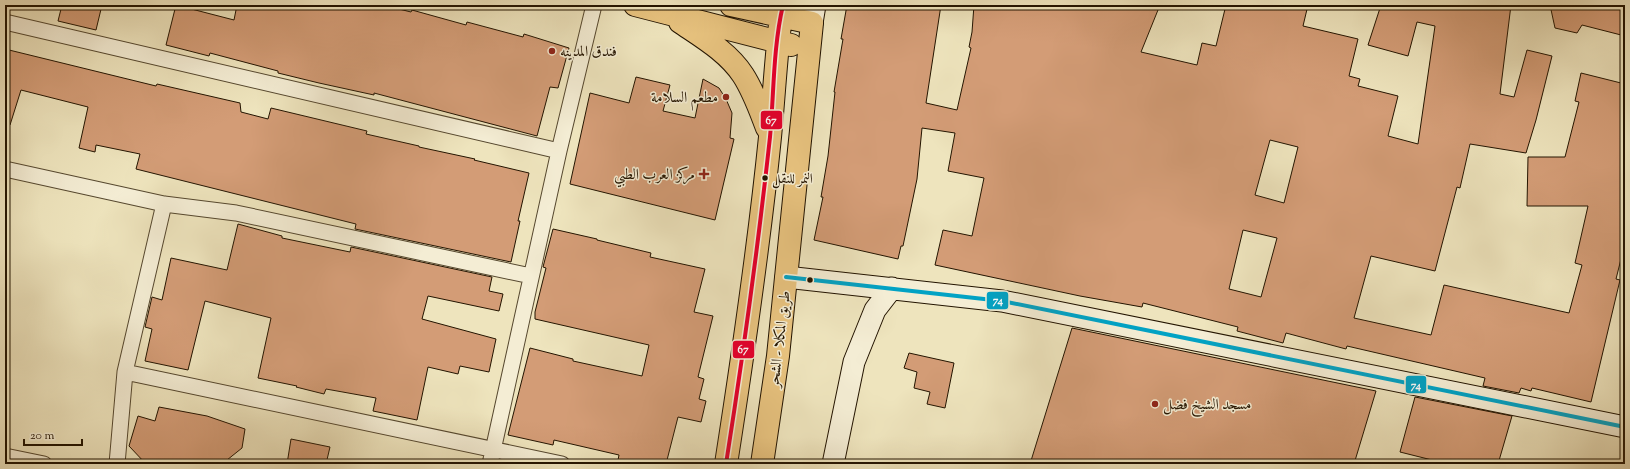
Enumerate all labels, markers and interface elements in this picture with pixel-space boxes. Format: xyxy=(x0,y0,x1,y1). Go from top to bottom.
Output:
place label: فندق المدينه xyxy=(560,42,617,63)
marker: فندق المدينه xyxy=(547,46,557,56)
place label: مطعم السلامة xyxy=(651,88,718,111)
marker: مطعم السلامة xyxy=(721,92,731,102)
line badge: 67 xyxy=(760,110,783,130)
text: 67 xyxy=(766,113,777,129)
place label: مركز العرب الطبي xyxy=(614,165,695,188)
marker: مركز العرب الطبي xyxy=(698,168,710,180)
place label: النمر للنقل xyxy=(772,170,813,190)
marker: النمر للنقل xyxy=(760,173,770,183)
unlabelled marker xyxy=(805,275,815,285)
street label: طريق المكلا - الشحر xyxy=(764,290,797,391)
line badge: 74 xyxy=(986,291,1009,310)
text: 74 xyxy=(993,293,1004,309)
line badge: 67 xyxy=(732,340,755,359)
text: 67 xyxy=(738,342,749,358)
line badge: 74 xyxy=(1405,375,1427,394)
text: 74 xyxy=(1411,378,1422,394)
place label: مسجد الشيخ فضل xyxy=(1163,395,1251,418)
marker: مسجد الشيخ فضل xyxy=(1150,399,1160,409)
scale bar xyxy=(24,421,82,447)
text: 20 m xyxy=(30,427,55,445)

